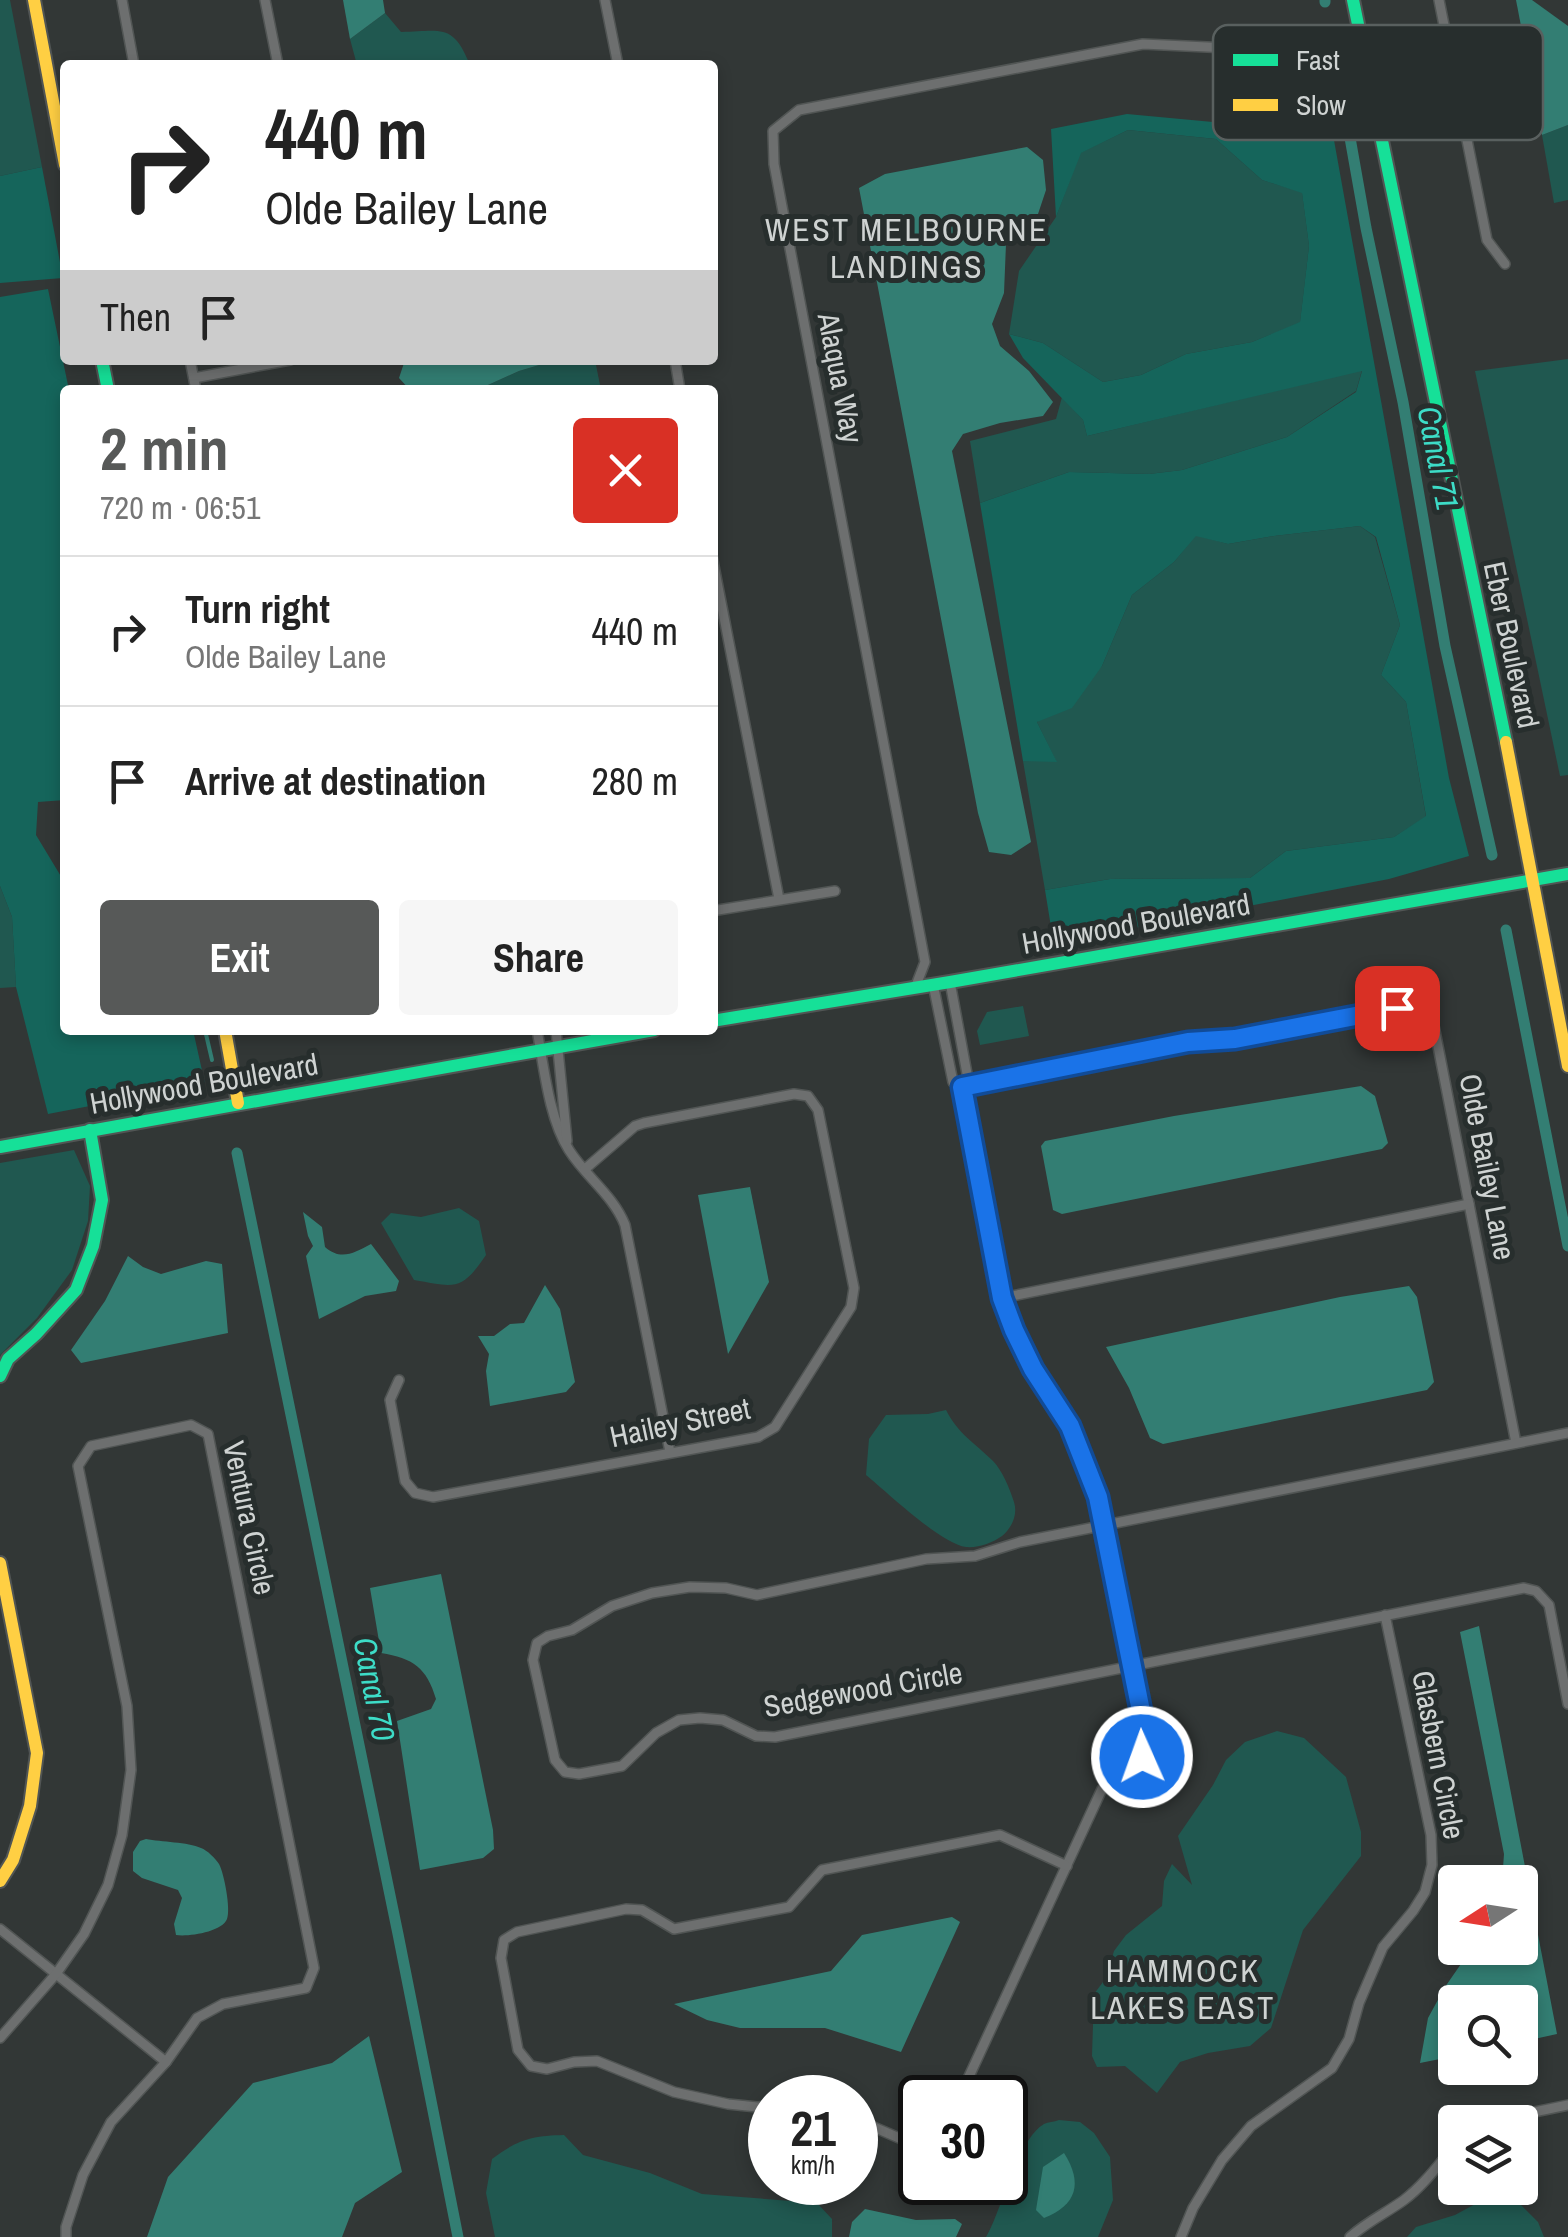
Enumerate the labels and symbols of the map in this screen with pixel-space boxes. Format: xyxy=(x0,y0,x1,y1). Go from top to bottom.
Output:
legend xyxy=(1213,25,1543,140)
text: Fast xyxy=(1296,41,1340,79)
text: Slow xyxy=(1296,86,1346,124)
district label: WEST MELBOURNE LANDINGS xyxy=(765,208,1049,288)
street label: Alaqua Way xyxy=(809,308,873,447)
water label: Canal 71 xyxy=(1407,402,1470,514)
street label: Eber Boulevard xyxy=(1475,558,1549,732)
street label: Hollywood Boulevard xyxy=(1019,883,1253,963)
pin xyxy=(1355,966,1440,1051)
street label: Hollywood Boulevard xyxy=(87,1043,321,1123)
street label: Olde Bailey Lane xyxy=(1450,1070,1526,1263)
street label: Hailey Street xyxy=(606,1388,754,1456)
street label: Ventura Circle xyxy=(214,1437,286,1598)
water label: Canal 70 xyxy=(343,1633,406,1745)
street label: Sedgewood Circle xyxy=(760,1652,965,1726)
street label: Glasbern Circle xyxy=(1403,1667,1475,1843)
position arrow xyxy=(1090,1705,1194,1809)
north arrow xyxy=(1438,1865,1538,1965)
district label: HAMMOCK LAKES EAST xyxy=(1090,1949,1276,2029)
speed limit sign: 30 xyxy=(898,2075,1028,2205)

